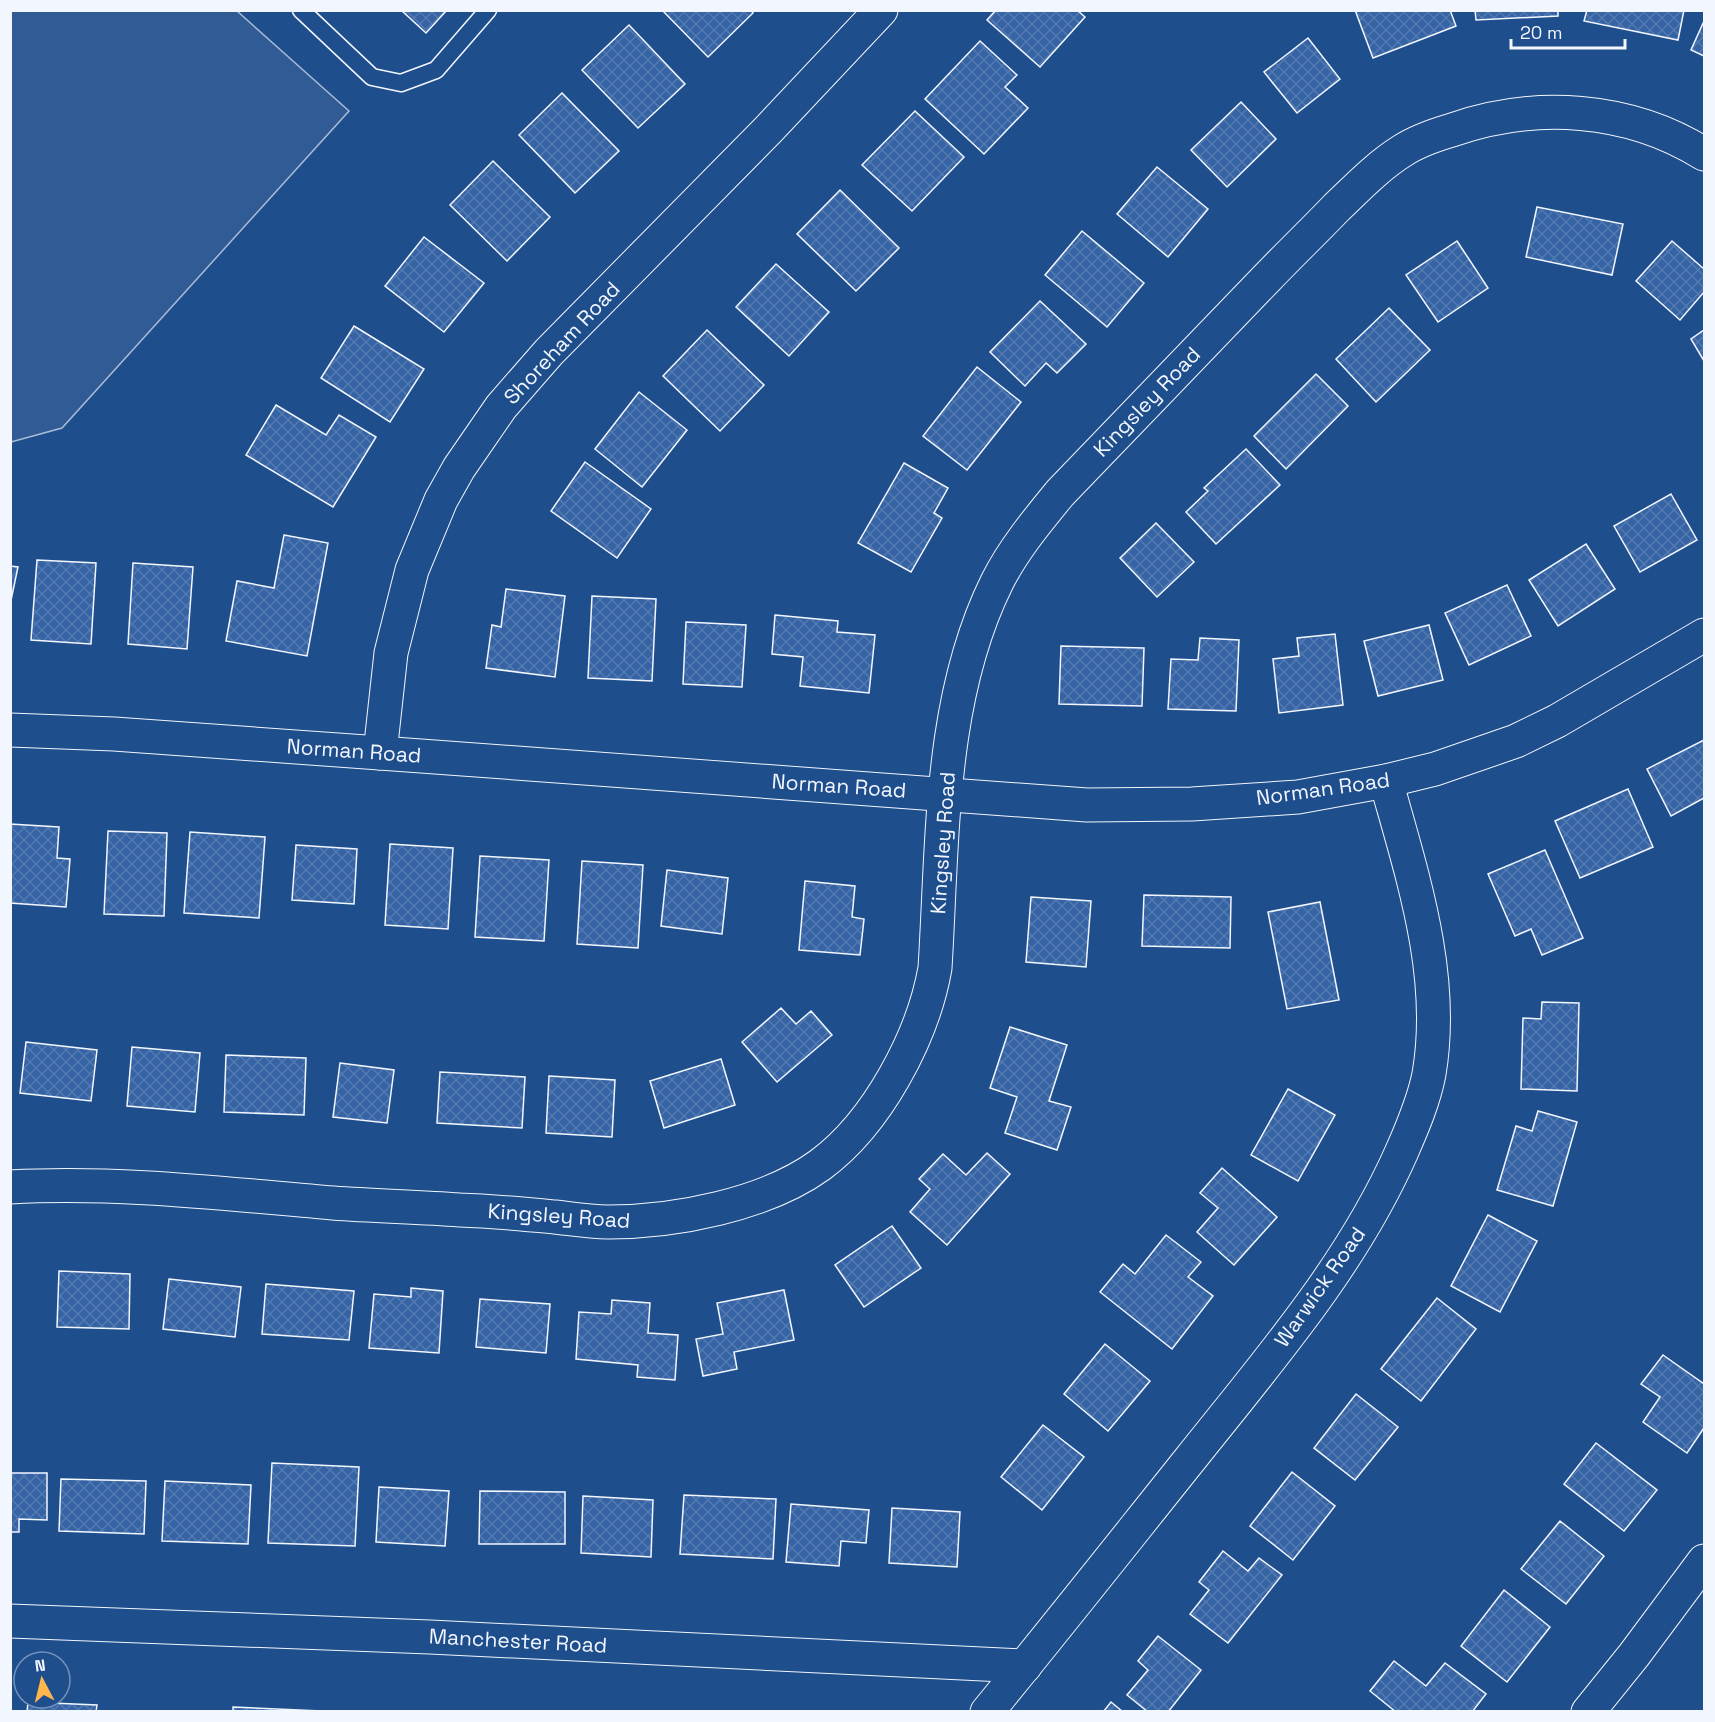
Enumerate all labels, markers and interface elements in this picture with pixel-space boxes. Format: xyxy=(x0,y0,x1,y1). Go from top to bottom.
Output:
scale bar xyxy=(1511,12,1625,50)
text: 20 m xyxy=(1520,21,1563,44)
street label: Shoreham Road xyxy=(498,275,626,410)
street label: Kingsley Road xyxy=(1087,341,1206,462)
street label: Norman Road xyxy=(286,732,422,769)
street label: Norman Road xyxy=(1254,766,1392,811)
street label: Norman Road xyxy=(771,767,907,804)
street label: Kingsley Road xyxy=(924,771,961,915)
street label: Kingsley Road xyxy=(487,1197,631,1234)
street label: Warwick Road xyxy=(1268,1221,1371,1352)
street label: Manchester Road xyxy=(428,1622,608,1659)
north arrow xyxy=(12,1650,72,1710)
text: N xyxy=(34,1655,47,1677)

